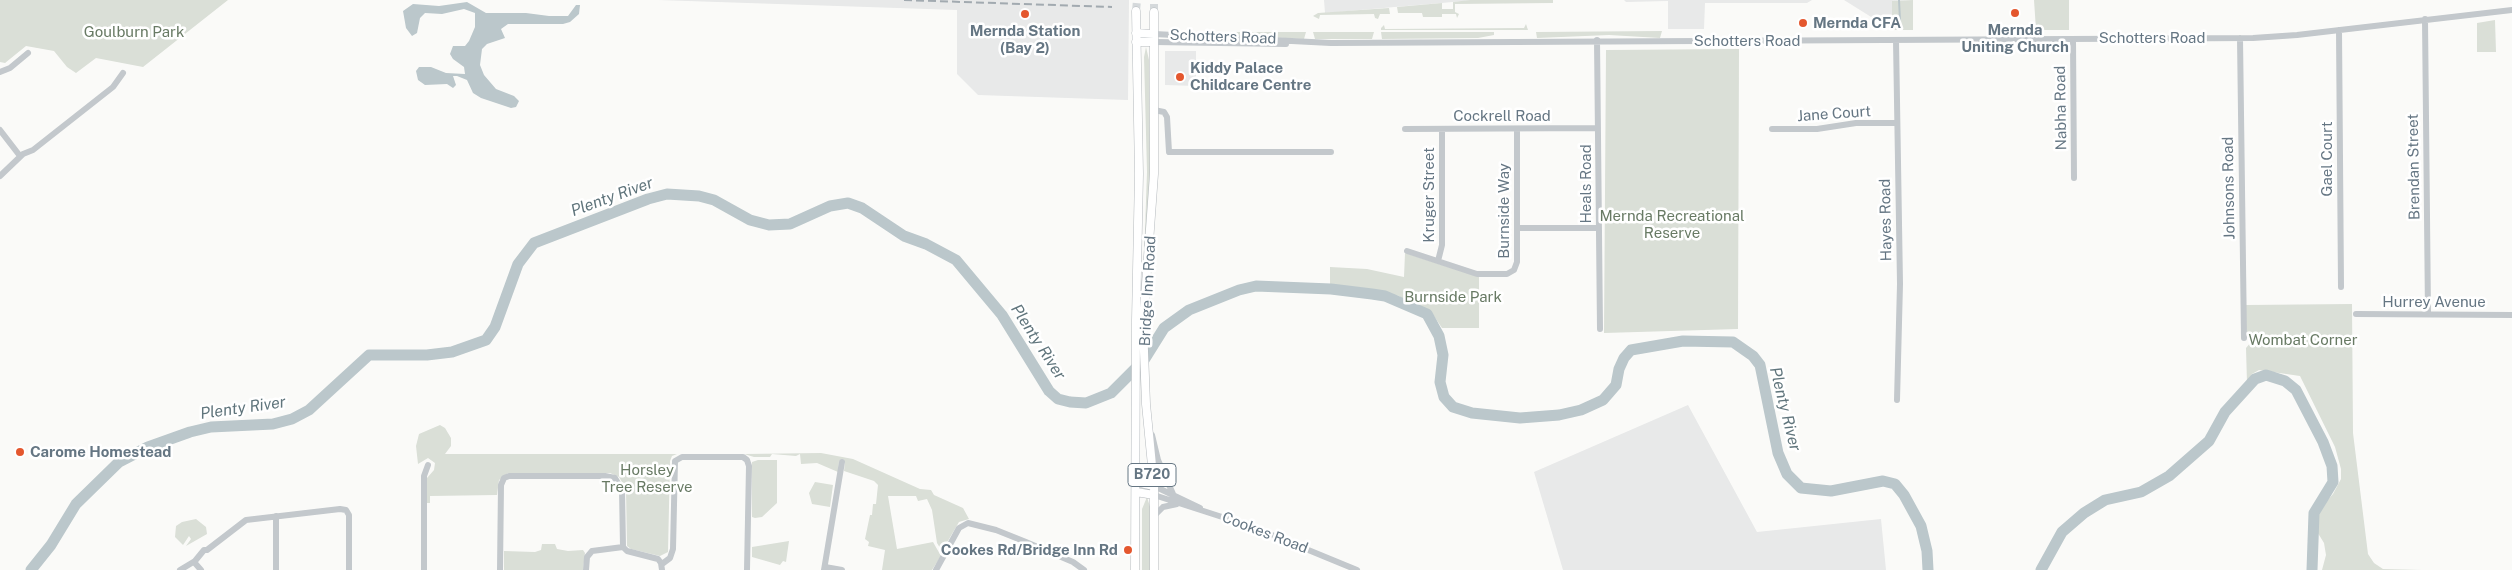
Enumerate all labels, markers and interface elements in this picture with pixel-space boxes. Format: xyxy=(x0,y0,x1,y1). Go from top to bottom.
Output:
marker: Mernda Uniting Church xyxy=(2009,7,2021,19)
marker: Mernda Station (Bay 2) xyxy=(1019,8,1031,20)
place label: Mernda CFA xyxy=(1813,14,1901,32)
marker: Mernda CFA xyxy=(1797,17,1809,29)
place label: Mernda Uniting Church xyxy=(1961,21,2069,56)
place label: Mernda Station (Bay 2) xyxy=(970,22,1080,57)
park label: Goulburn Park xyxy=(84,23,184,41)
street label: Schotters Road xyxy=(1169,26,1277,48)
street label: Schotters Road xyxy=(2099,29,2205,47)
street label: Schotters Road xyxy=(1694,32,1800,50)
place label: Kiddy Palace Childcare Centre xyxy=(1190,59,1311,94)
street label: Nabha Road xyxy=(2051,66,2071,150)
marker: Kiddy Palace Childcare Centre xyxy=(1174,71,1186,83)
street label: Jane Court xyxy=(1796,102,1872,126)
street label: Cockrell Road xyxy=(1453,107,1551,125)
street label: Brendan Street xyxy=(2404,114,2424,220)
street label: Gael Court xyxy=(2318,121,2336,197)
street label: Johnsons Road xyxy=(2219,136,2239,240)
street label: Heals Road xyxy=(1577,144,1595,224)
street label: Kruger Street xyxy=(1420,147,1438,243)
street label: Burnside Way xyxy=(1495,163,1513,259)
water label: Plenty River xyxy=(568,173,656,221)
street label: Hayes Road xyxy=(1876,179,1896,261)
park label: Mernda Recreational Reserve xyxy=(1599,207,1745,242)
street label: Bridge Inn Road xyxy=(1136,235,1160,347)
park label: Burnside Park xyxy=(1404,288,1502,306)
street label: Hurrey Avenue xyxy=(2382,293,2486,311)
water label: Plenty River xyxy=(1006,301,1070,383)
park label: Wombat Corner xyxy=(2248,331,2358,349)
water label: Plenty River xyxy=(1765,365,1805,453)
water label: Plenty River xyxy=(199,393,287,423)
place label: Carome Homestead xyxy=(30,443,171,461)
marker: Carome Homestead xyxy=(14,446,26,458)
park label: Horsley Tree Reserve xyxy=(601,461,693,496)
road number: B720 xyxy=(1128,464,1176,486)
street label: Cookes Road xyxy=(1220,508,1310,558)
place label: Cookes Rd/Bridge Inn Rd xyxy=(941,541,1118,559)
marker: Cookes Rd/Bridge Inn Rd xyxy=(1122,544,1134,556)

